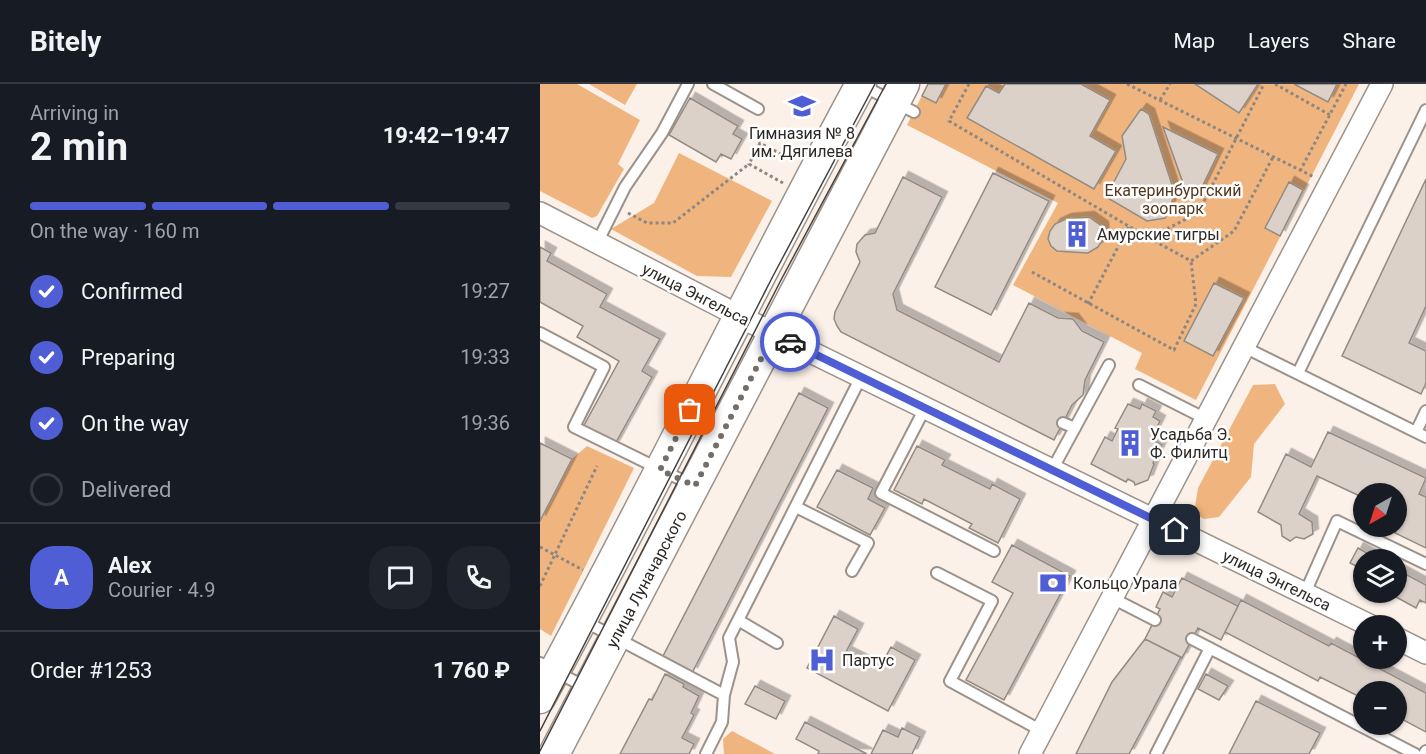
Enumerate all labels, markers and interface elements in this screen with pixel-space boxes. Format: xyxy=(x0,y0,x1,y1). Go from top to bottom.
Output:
text: Bitely xyxy=(30,25,101,58)
text: Map xyxy=(1173,29,1215,53)
text: Layers xyxy=(1248,29,1309,53)
text: Share xyxy=(1342,29,1396,53)
school or university icon: Гимназия № 8 им. Дягилева xyxy=(787,91,817,121)
text: Arriving in xyxy=(30,101,119,125)
text: 19:42–19:47 xyxy=(383,123,510,148)
text: 2 min xyxy=(30,124,128,170)
place label: Гимназия № 8 им. Дягилева xyxy=(749,124,855,161)
park label: Екатеринбургский зоопарк xyxy=(1105,181,1241,218)
text: On the way · 160 m xyxy=(30,219,199,243)
building icon: Амурские тигры xyxy=(1062,219,1092,249)
place label: Амурские тигры xyxy=(1097,225,1220,244)
street label: улица Энгельса xyxy=(639,259,753,330)
icon: check xyxy=(30,275,63,308)
text: Confirmed xyxy=(81,279,183,304)
text: 19:27 xyxy=(460,279,510,303)
courier xyxy=(760,312,820,372)
icon: car xyxy=(774,326,807,359)
icon: check xyxy=(30,341,63,374)
text: Preparing xyxy=(81,345,175,370)
text: 19:33 xyxy=(460,345,510,369)
pin xyxy=(664,384,715,435)
icon: bag xyxy=(673,393,706,426)
icon: check xyxy=(30,407,63,440)
text: On the way xyxy=(81,411,189,436)
text: 19:36 xyxy=(460,411,510,435)
place label: Усадьба Э. Ф. Филитц xyxy=(1150,425,1232,462)
building icon: Усадьба Э. Ф. Филитц xyxy=(1115,428,1145,458)
text: Delivered xyxy=(81,477,171,502)
north arrow xyxy=(1353,483,1407,537)
map controls xyxy=(1353,483,1407,735)
pin xyxy=(1149,504,1200,555)
street label: улица Луначарского xyxy=(602,507,691,651)
icon: home xyxy=(1158,513,1191,546)
button: chat xyxy=(369,546,432,609)
button: phone xyxy=(447,546,510,609)
street label: улица Энгельса xyxy=(1220,546,1334,615)
button: layers xyxy=(1353,549,1407,603)
text: Alex xyxy=(108,553,152,578)
text: A xyxy=(54,565,69,590)
bank icon: Кольцо Урала xyxy=(1038,568,1068,598)
place label: Кольцо Урала xyxy=(1073,574,1178,593)
text: Courier · 4.9 xyxy=(108,578,215,602)
button: + xyxy=(1353,615,1407,669)
hospital icon: Партус xyxy=(807,645,837,675)
place label: Партус xyxy=(842,651,894,670)
text: Order #1253 xyxy=(30,658,152,683)
text: 1 760 ₽ xyxy=(433,658,510,683)
button: − xyxy=(1353,681,1407,735)

